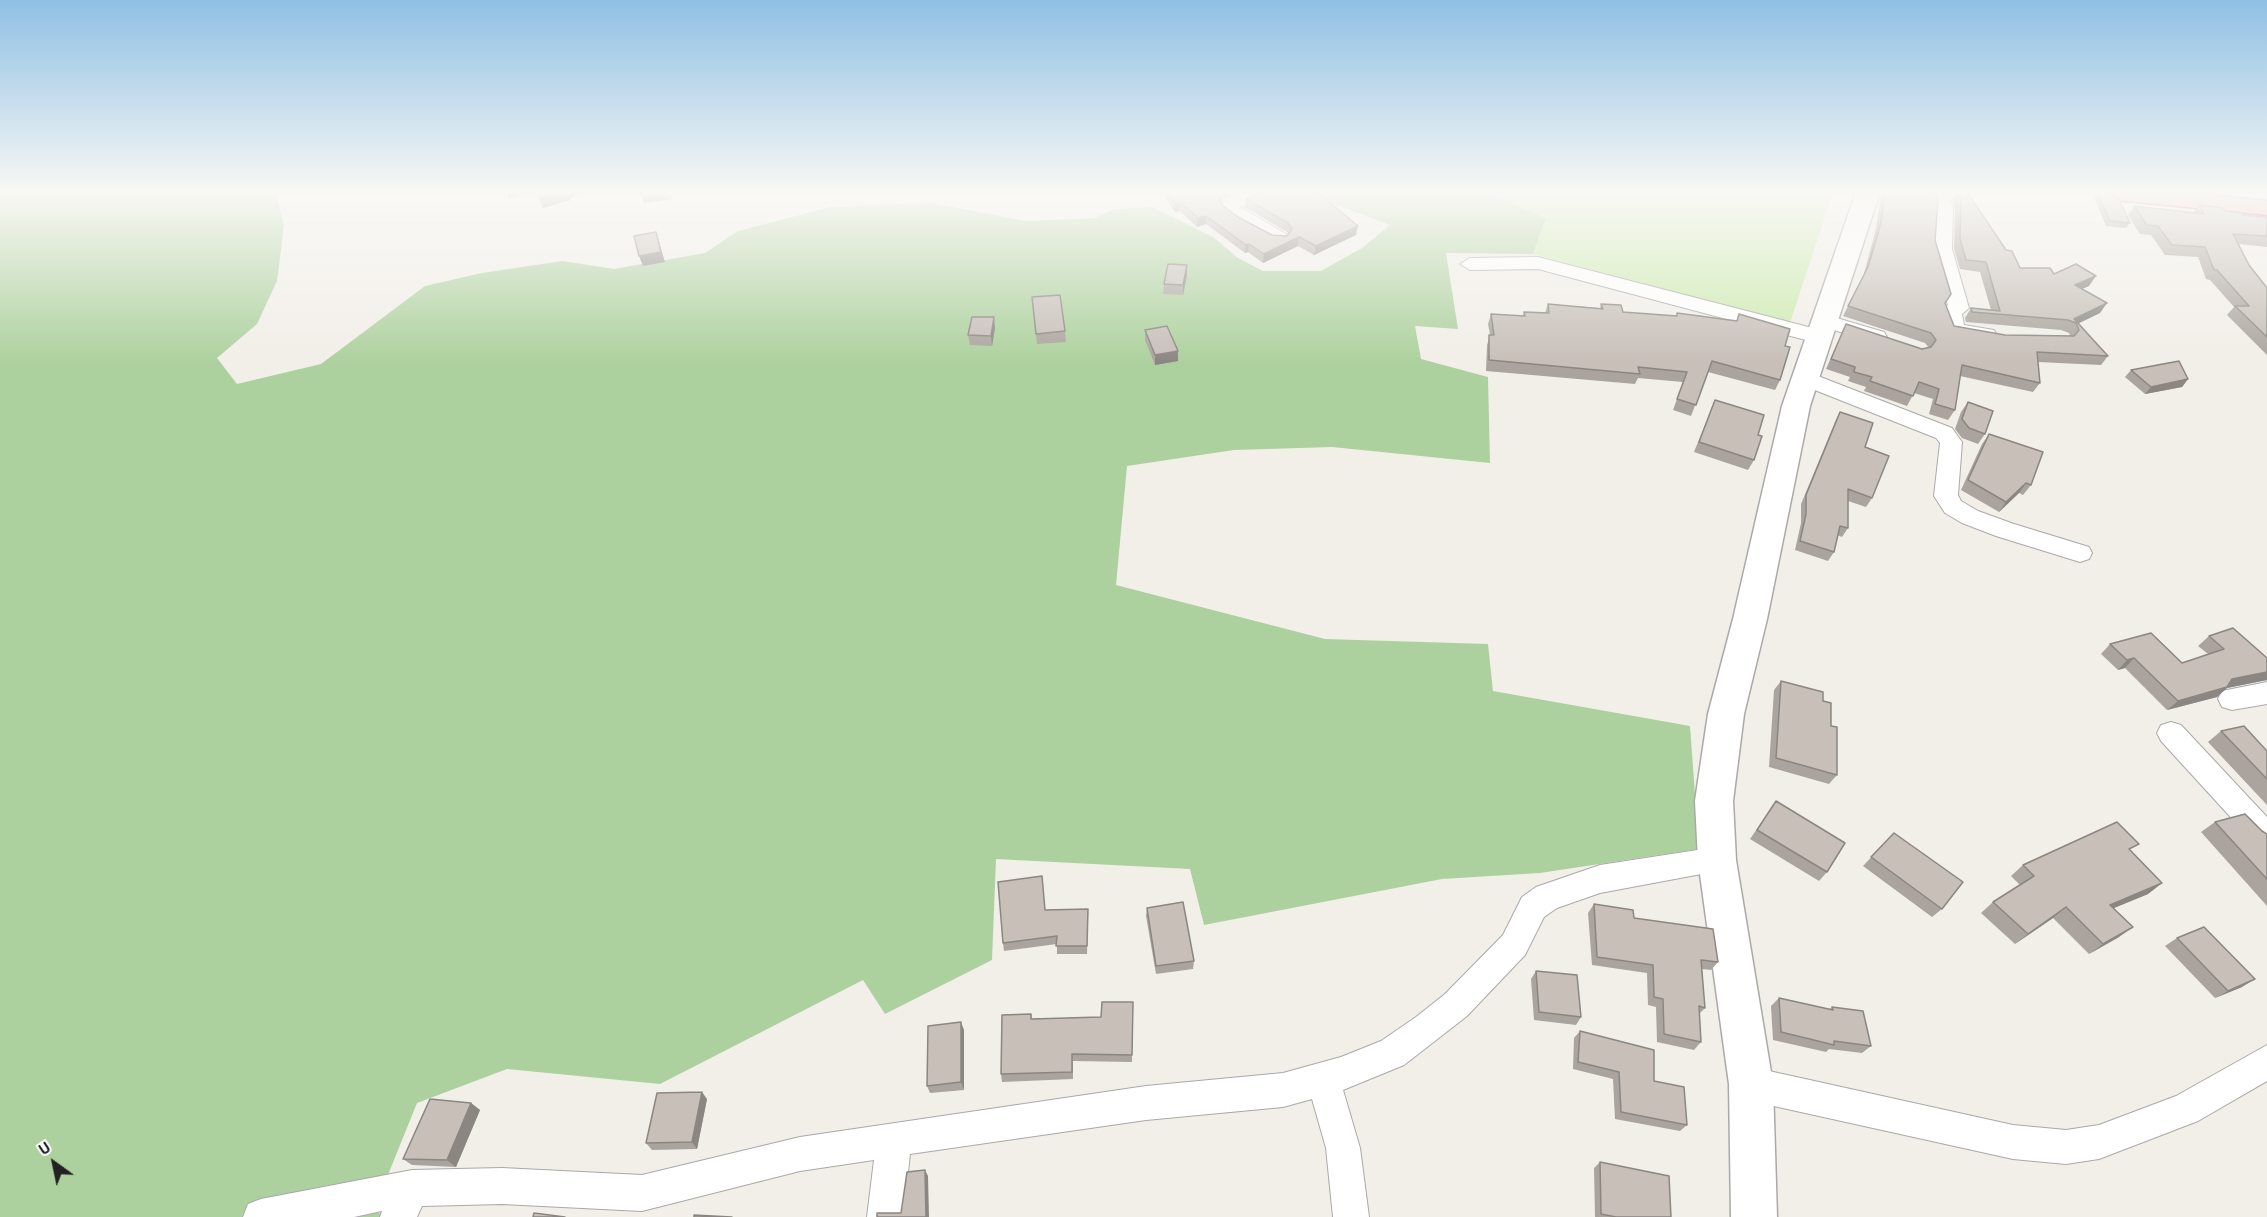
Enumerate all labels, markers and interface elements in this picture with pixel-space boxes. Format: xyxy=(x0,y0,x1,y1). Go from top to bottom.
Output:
north arrow xyxy=(24,1133,84,1193)
text: U xyxy=(33,1135,55,1161)

